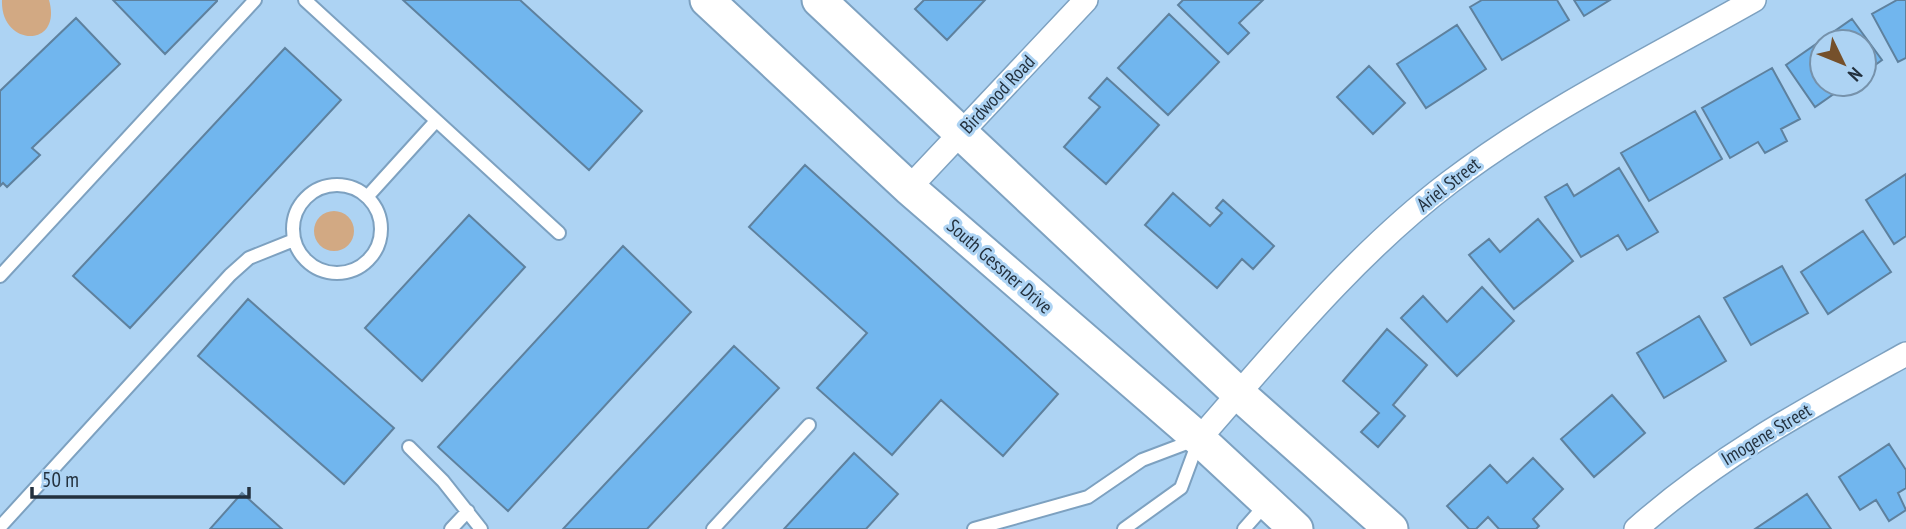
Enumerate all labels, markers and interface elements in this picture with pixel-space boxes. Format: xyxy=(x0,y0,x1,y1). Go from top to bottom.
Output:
north arrow xyxy=(1808,28,1878,98)
street label: Birdwood Road xyxy=(955,50,1039,138)
text: N xyxy=(1843,63,1868,87)
street label: Ariel Street xyxy=(1411,151,1485,216)
street label: South Gessner Drive xyxy=(942,214,1058,319)
street label: Imogene Street xyxy=(1717,397,1816,470)
scale bar xyxy=(32,456,248,500)
text: 50 m xyxy=(42,466,79,493)

